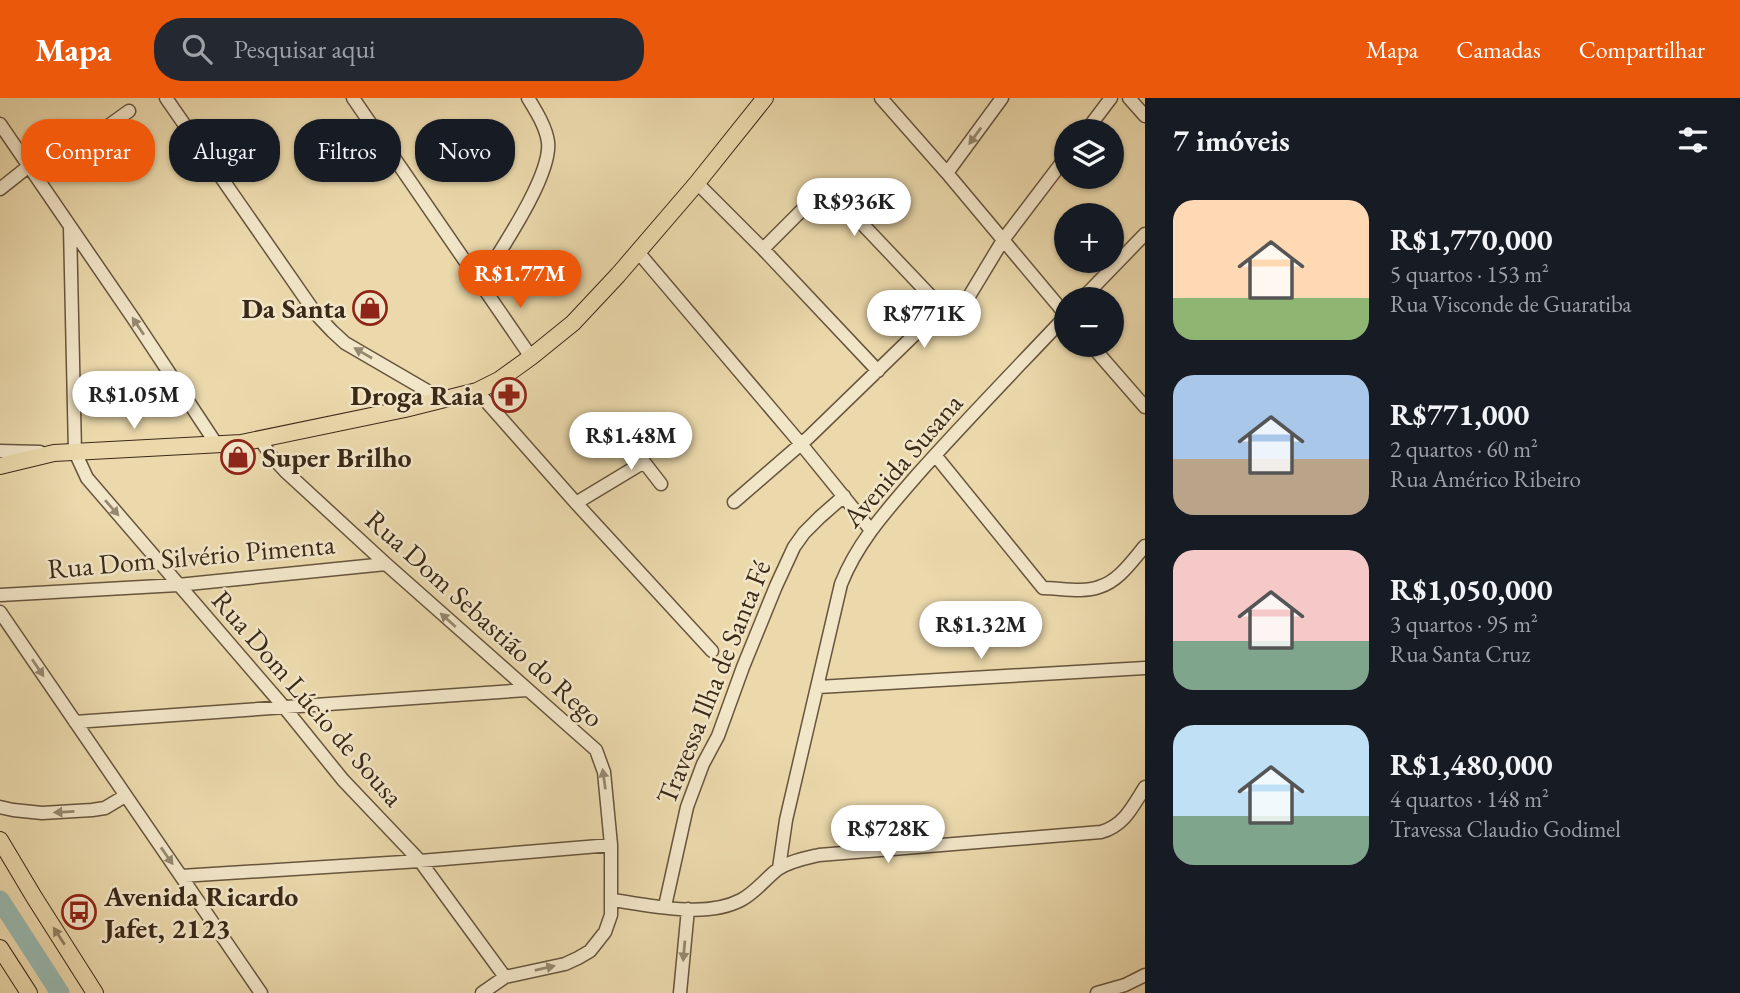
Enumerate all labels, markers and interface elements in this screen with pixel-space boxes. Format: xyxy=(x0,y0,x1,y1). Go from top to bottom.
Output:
search box xyxy=(154,18,644,81)
text: Mapa xyxy=(35,28,112,71)
icon: search xyxy=(178,30,216,68)
text: Pesquisar aqui xyxy=(234,32,376,66)
text: Mapa xyxy=(1366,34,1418,65)
text: Camadas xyxy=(1456,34,1541,65)
text: Compartilhar xyxy=(1579,34,1705,65)
chip: Comprar xyxy=(21,119,155,182)
chip: Alugar xyxy=(169,119,280,182)
chip: Filtros xyxy=(294,119,401,182)
chip: Novo xyxy=(415,119,515,182)
map controls xyxy=(1054,119,1124,357)
button: layers xyxy=(1054,119,1124,189)
text: 7 imóveis xyxy=(1173,121,1290,160)
icon: filters xyxy=(1674,121,1712,159)
one-way arrow xyxy=(968,127,982,145)
pin: R$936K xyxy=(797,178,911,238)
text: R$936K xyxy=(813,186,895,216)
button: + xyxy=(1054,203,1124,273)
text: R$1,770,000 xyxy=(1390,220,1553,259)
icon: home xyxy=(1229,228,1313,312)
pin: R$1.77M xyxy=(455,250,585,310)
text: R$1.77M xyxy=(474,258,566,288)
text: 5 quartos · 153 m² xyxy=(1390,259,1549,289)
button: − xyxy=(1054,287,1124,357)
shop icon: Da Santa xyxy=(351,289,389,327)
text: Rua Visconde de Guaratiba xyxy=(1390,289,1632,319)
place label: Da Santa xyxy=(241,290,347,326)
pin: R$771K xyxy=(867,290,981,350)
text: R$771K xyxy=(883,298,965,328)
one-way arrow xyxy=(132,317,145,336)
one-way arrow xyxy=(354,347,373,359)
pin: R$1.05M xyxy=(69,372,199,431)
pharmacy icon: Droga Raia xyxy=(490,376,528,414)
place label: Droga Raia xyxy=(350,377,485,413)
text: R$1.05M xyxy=(88,379,180,409)
street label: Avenida Susana xyxy=(833,385,971,535)
text: R$771,000 xyxy=(1390,395,1529,434)
icon: home xyxy=(1229,403,1313,487)
pin: R$1.48M xyxy=(566,412,696,472)
text: R$1.48M xyxy=(585,420,677,450)
text: 2 quartos · 60 m² xyxy=(1390,434,1538,464)
shop icon: Super Brilho xyxy=(219,438,257,476)
place label: Super Brilho xyxy=(262,439,412,475)
text: Rua Américo Ribeiro xyxy=(1390,464,1581,494)
one-way arrow xyxy=(104,500,119,517)
street label: Rua Dom Sebastião do Rego xyxy=(358,501,612,735)
street label: Rua Dom Silvério Pimenta xyxy=(46,525,337,586)
street label: Travessa Ilha de Santa Fé xyxy=(648,554,778,809)
text: R$1,050,000 xyxy=(1390,570,1553,609)
icon: home xyxy=(1229,578,1313,662)
street label: Rua Dom Lúcio de Sousa xyxy=(204,582,412,814)
pin: R$1.32M xyxy=(916,602,1046,661)
text: R$1.32M xyxy=(935,609,1027,639)
text: 3 quartos · 95 m² xyxy=(1390,609,1538,639)
one-way arrow xyxy=(439,612,457,628)
text: Rua Santa Cruz xyxy=(1390,639,1530,669)
one-way arrow xyxy=(31,659,45,677)
text: R$1,480,000 xyxy=(1390,745,1553,784)
icon: home xyxy=(1229,753,1313,837)
one-way arrow xyxy=(599,768,610,790)
text: 4 quartos · 148 m² xyxy=(1390,784,1549,814)
pin: R$728K xyxy=(831,806,945,865)
one-way arrow xyxy=(53,807,75,818)
text: R$728K xyxy=(847,813,929,843)
text: Travessa Claudio Godimel xyxy=(1390,814,1621,844)
one-way arrow xyxy=(160,847,174,865)
place label: Avenida Ricardo Jafet, 2123 xyxy=(101,878,298,946)
bus stop icon: Avenida Ricardo Jafet, 2123 xyxy=(60,893,98,931)
one-way arrow xyxy=(52,926,65,945)
one-way arrow xyxy=(678,940,689,962)
one-way arrow xyxy=(534,963,556,974)

